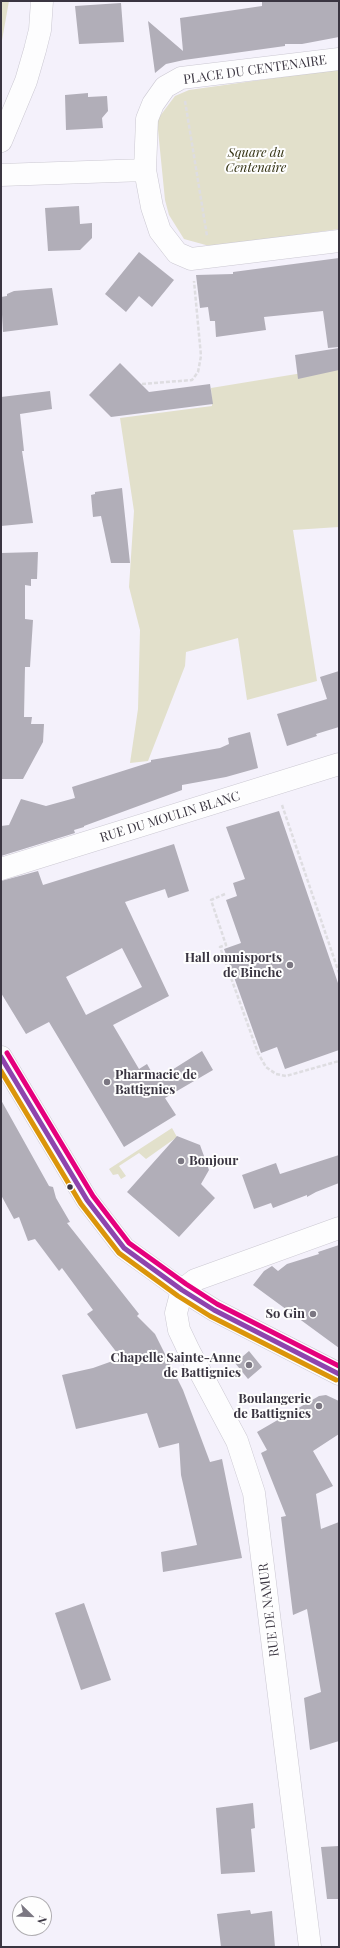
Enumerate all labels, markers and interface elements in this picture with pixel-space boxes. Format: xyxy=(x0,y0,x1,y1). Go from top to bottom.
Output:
street label: PLACE DU CENTENAIRE xyxy=(182,52,328,88)
park label: Square du Centenaire xyxy=(226,145,286,176)
street label: RUE DU MOULIN BLANC xyxy=(98,788,242,846)
place label: Hall omnisports de Binche xyxy=(185,950,282,981)
marker: Hall omnisports de Binche xyxy=(285,960,295,970)
place label: Pharmacie de Battignies xyxy=(115,1067,197,1098)
marker: Pharmacie de Battignies xyxy=(102,1077,112,1087)
place label: Bonjour xyxy=(189,1153,238,1169)
marker: Bonjour xyxy=(176,1156,186,1166)
unlabelled marker xyxy=(65,1182,75,1192)
place label: So Gin xyxy=(265,1306,305,1322)
marker: So Gin xyxy=(308,1309,318,1319)
place label: Chapelle Sainte-Anne de Battignies xyxy=(111,1350,241,1381)
marker: Chapelle Sainte-Anne de Battignies xyxy=(244,1360,254,1370)
place label: Boulangerie de Battignies xyxy=(233,1391,311,1422)
marker: Boulangerie de Battignies xyxy=(314,1401,324,1411)
street label: RUE DE NAMUR xyxy=(256,1562,282,1658)
north arrow xyxy=(12,1896,52,1936)
text: N xyxy=(34,1914,51,1927)

